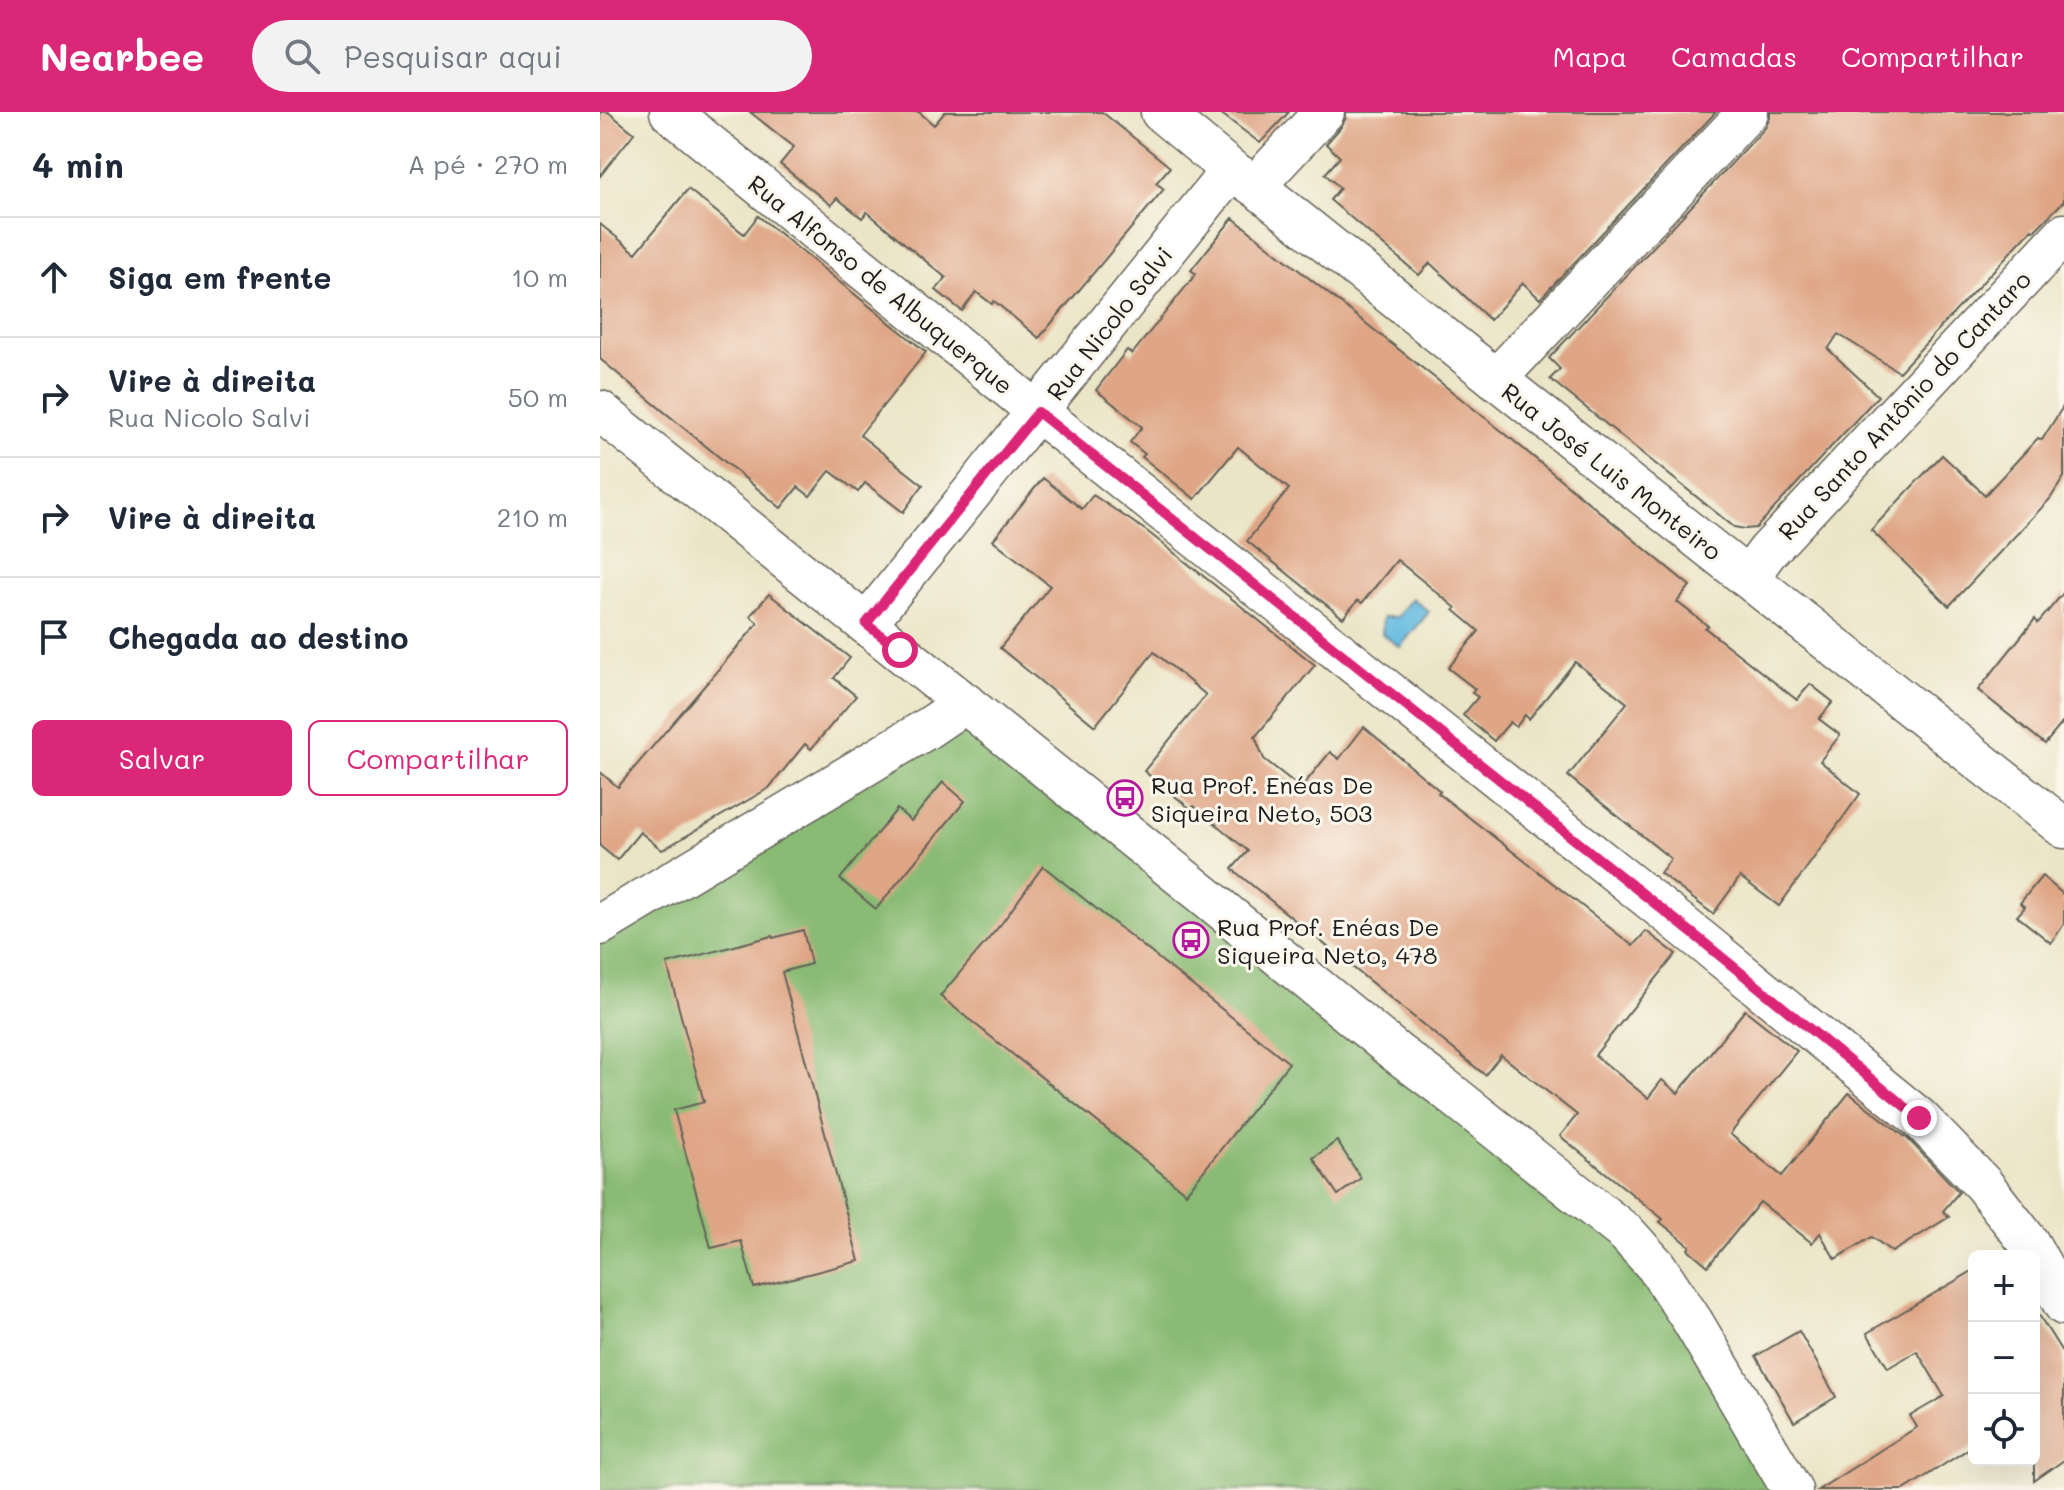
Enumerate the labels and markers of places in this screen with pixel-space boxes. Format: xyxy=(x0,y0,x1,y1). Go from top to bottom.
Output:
place label: Rua Prof. Enéas De Siqueira Neto, 503 xyxy=(1151,769,1373,828)
bus stop icon: Rua Prof. Enéas De Siqueira Neto, 503 xyxy=(1106,779,1144,817)
place label: Rua Prof. Enéas De Siqueira Neto, 478 xyxy=(1217,911,1439,970)
bus stop icon: Rua Prof. Enéas De Siqueira Neto, 478 xyxy=(1172,921,1210,959)

